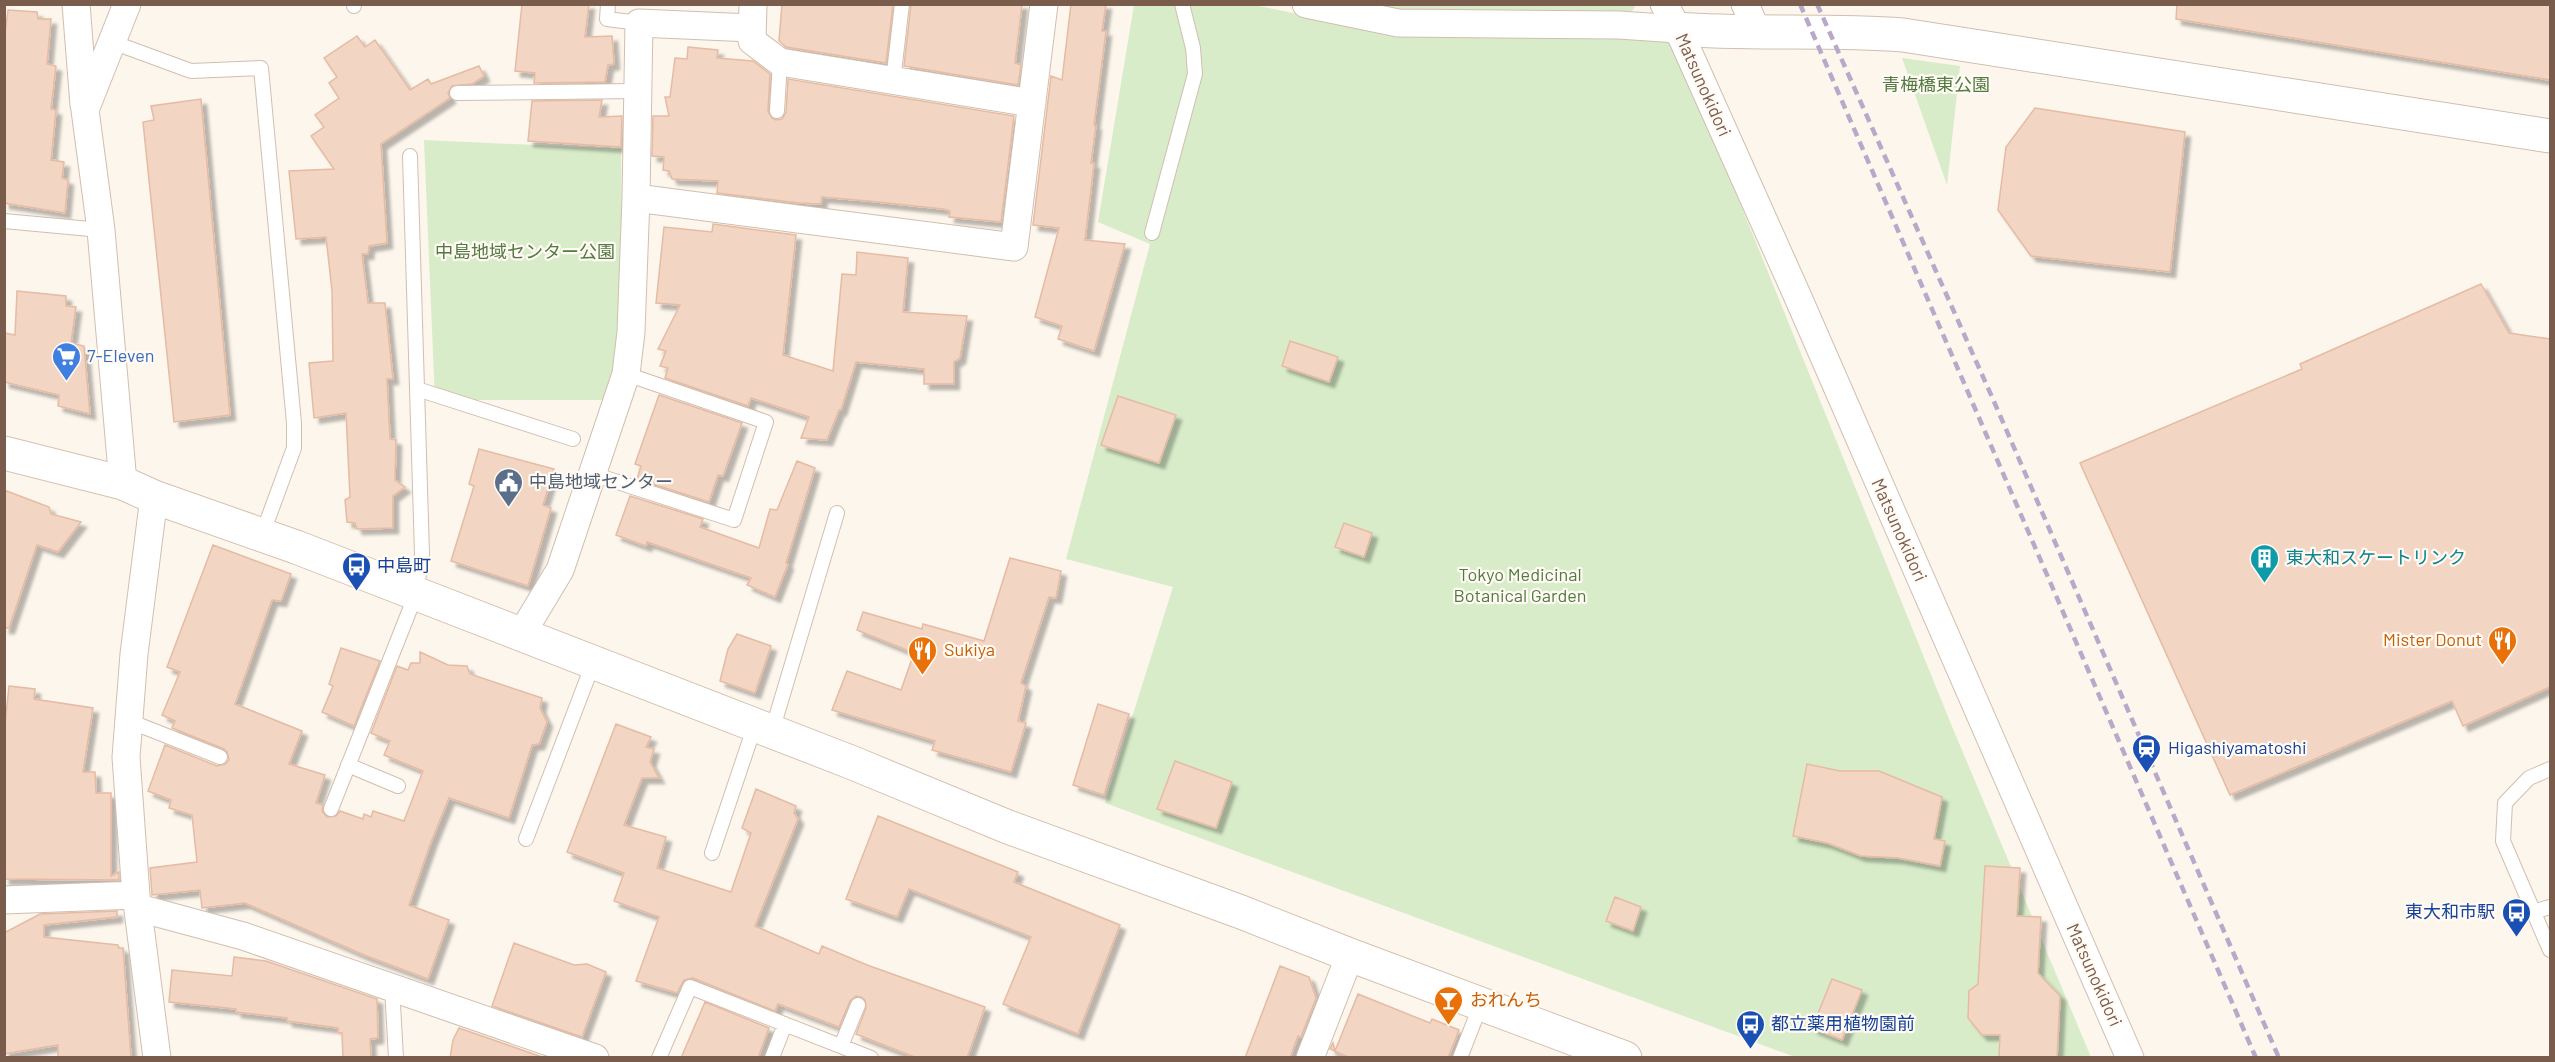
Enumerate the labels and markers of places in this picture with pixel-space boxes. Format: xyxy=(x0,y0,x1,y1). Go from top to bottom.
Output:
supermarket icon: 7-Eleven xyxy=(50,340,82,382)
place label: 7-Eleven xyxy=(87,344,155,366)
public building icon: 中島地域センター xyxy=(492,466,524,508)
place label: 中島地域センター xyxy=(529,470,673,492)
building icon: 東大和スケートリンク xyxy=(2249,542,2281,584)
place label: 東大和スケートリンク xyxy=(2286,546,2466,568)
bus stop icon: 中島町 xyxy=(340,550,372,592)
place label: 中島町 xyxy=(377,554,431,576)
restaurant icon: Mister Donut xyxy=(2487,624,2519,666)
place label: Mister Donut xyxy=(2383,628,2482,650)
restaurant icon: Sukiya xyxy=(907,634,939,676)
place label: Sukiya xyxy=(944,638,995,660)
station icon: Higashiyamatoshi xyxy=(2131,732,2163,774)
place label: Higashiyamatoshi xyxy=(2168,736,2307,758)
bus stop icon: 東大和市駅 xyxy=(2500,896,2532,938)
place label: 東大和市駅 xyxy=(2405,900,2495,922)
bar icon: おれんち xyxy=(1433,984,1465,1026)
place label: おれんち xyxy=(1470,988,1542,1010)
bus stop icon: 都立薬用植物園前 xyxy=(1734,1008,1766,1050)
place label: 都立薬用植物園前 xyxy=(1771,1012,1915,1034)

